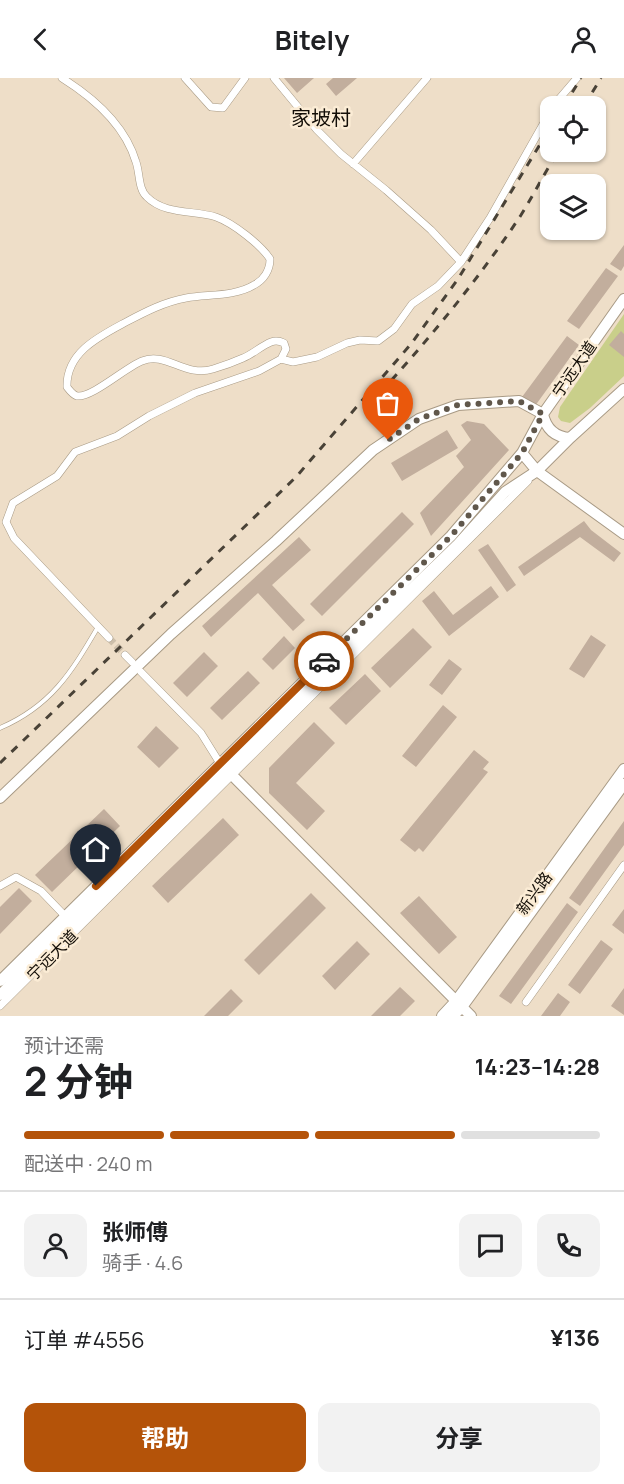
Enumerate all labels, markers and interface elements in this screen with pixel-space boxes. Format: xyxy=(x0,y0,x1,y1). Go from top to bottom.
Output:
text: Bitely xyxy=(275,21,349,58)
icon: back xyxy=(24,23,57,56)
icon: person xyxy=(567,23,600,56)
map controls xyxy=(540,96,606,240)
button: locate xyxy=(540,96,606,162)
district label: 家坡村 xyxy=(291,104,351,131)
button: layers xyxy=(540,174,606,240)
street label: 宁远大道 xyxy=(547,336,601,402)
pin xyxy=(362,378,413,440)
icon: bag xyxy=(371,387,404,420)
courier xyxy=(294,631,354,691)
icon: car xyxy=(308,645,341,678)
pin xyxy=(70,824,121,886)
icon: home xyxy=(79,833,112,866)
street label: 新兴路 xyxy=(511,867,557,919)
street label: 宁远大道 xyxy=(22,925,82,985)
text: 预计还需 xyxy=(24,1032,104,1059)
text: 14:23–14:28 xyxy=(475,1052,600,1082)
text: 2 分钟 xyxy=(24,1054,133,1108)
text: 配送中 · 240 m xyxy=(24,1150,152,1177)
button: person xyxy=(24,1214,87,1277)
button: chat xyxy=(459,1214,522,1277)
button: phone xyxy=(537,1214,600,1277)
text: 张师傅 xyxy=(102,1217,168,1247)
text: 骑手 · 4.6 xyxy=(102,1249,183,1276)
text: ¥136 xyxy=(550,1323,600,1353)
text: 订单 #4556 xyxy=(24,1325,145,1355)
button: 帮助 xyxy=(24,1403,306,1472)
button: 分享 xyxy=(318,1403,600,1472)

